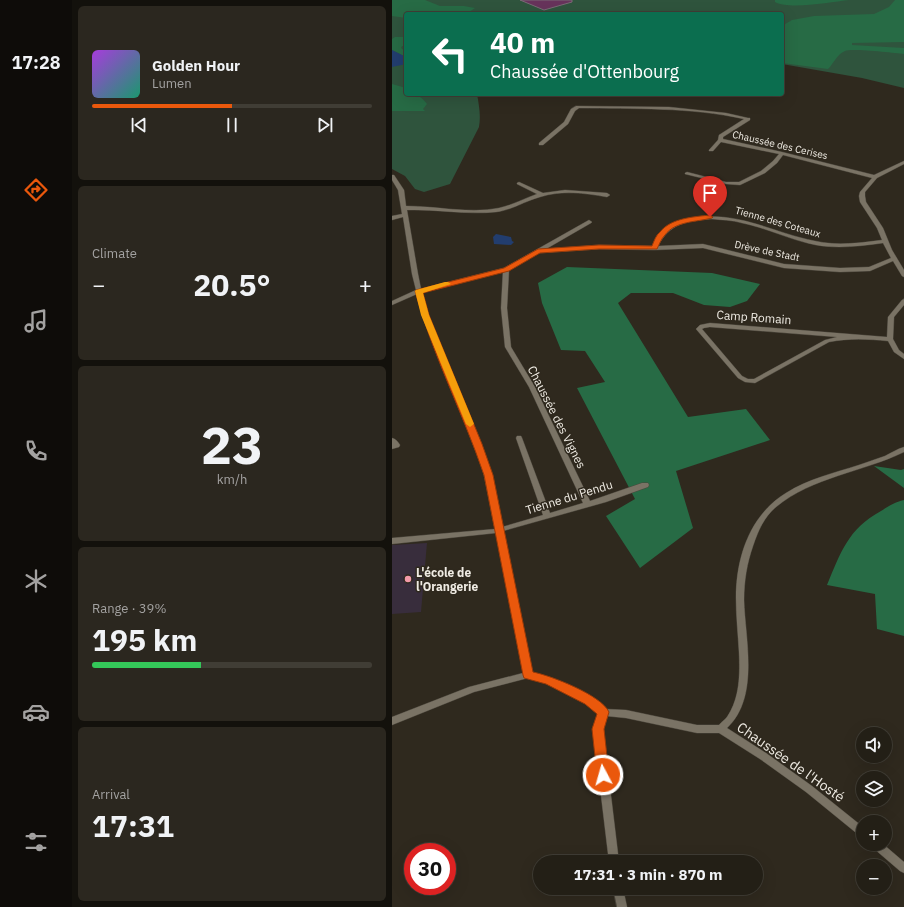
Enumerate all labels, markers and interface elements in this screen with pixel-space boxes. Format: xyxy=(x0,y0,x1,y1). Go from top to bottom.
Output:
text: 40 m xyxy=(490,24,555,61)
icon: left xyxy=(424,28,476,80)
text: 17:28 xyxy=(11,51,61,74)
text: Golden Hour xyxy=(152,56,240,75)
text: Chaussée d'Ottenbourg xyxy=(490,60,679,83)
text: Lumen xyxy=(152,75,192,92)
icon: previous xyxy=(128,114,150,136)
icon: pause xyxy=(221,114,243,136)
icon: next xyxy=(314,114,336,136)
street label: Chaussée des Cerises xyxy=(731,128,829,162)
icon: directions xyxy=(22,176,50,204)
pin xyxy=(693,176,727,217)
icon: arrive xyxy=(699,182,721,204)
street label: Tienne des Coteaux xyxy=(734,204,822,240)
street label: Drève de Stadt xyxy=(733,238,801,264)
text: Climate xyxy=(92,245,137,262)
text: 20.5° xyxy=(193,265,271,304)
text: − xyxy=(92,270,105,299)
text: + xyxy=(359,270,372,299)
icon: music xyxy=(22,307,50,335)
street label: Camp Romain xyxy=(716,307,792,327)
street label: Chaussée des Vignes xyxy=(525,363,589,471)
text: 23 xyxy=(201,411,263,478)
icon: phone xyxy=(22,437,50,465)
text: km/h xyxy=(217,471,247,488)
street label: Tienne du Pendu xyxy=(524,477,614,517)
place label: L'école de l'Orangerie xyxy=(416,565,479,594)
icon: climate xyxy=(22,567,50,595)
marker: L'école de l'Orangerie xyxy=(403,574,413,584)
text: Range · 39% xyxy=(92,600,166,617)
text: 195 km xyxy=(92,620,197,659)
icon: car xyxy=(22,698,50,726)
street label: Chaussée de l'Hosté xyxy=(734,718,849,806)
map controls xyxy=(856,727,892,895)
button: sound xyxy=(856,727,892,763)
position arrow xyxy=(582,754,624,796)
button: layers xyxy=(856,771,892,807)
text: Arrival xyxy=(92,786,130,803)
text: 17:31 xyxy=(92,806,174,845)
button: + xyxy=(856,815,892,851)
icon: filters xyxy=(22,828,50,856)
speed limit sign: 30 xyxy=(404,843,456,895)
button: − xyxy=(856,859,892,895)
text: 17:31 · 3 min · 870 m xyxy=(574,865,722,884)

